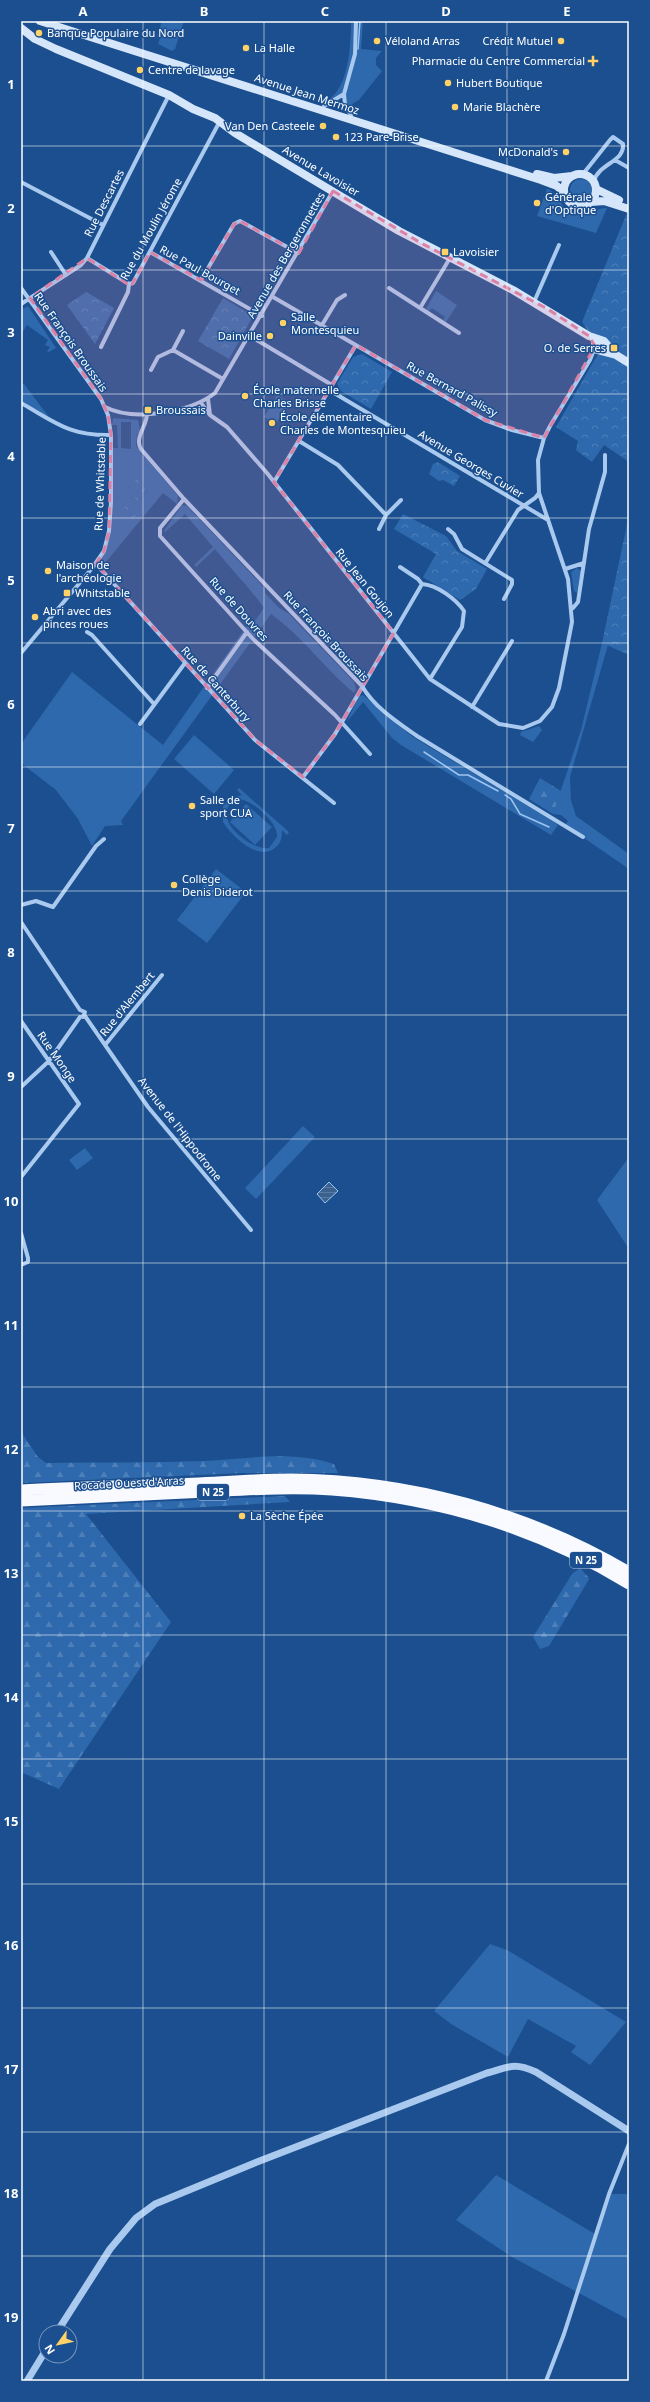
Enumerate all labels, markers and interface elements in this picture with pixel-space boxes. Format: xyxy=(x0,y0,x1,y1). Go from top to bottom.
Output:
text: A xyxy=(79,2,88,20)
text: B xyxy=(200,2,208,20)
text: C xyxy=(321,2,329,20)
text: D xyxy=(441,2,451,20)
text: E xyxy=(563,2,571,20)
place label: Banque Populaire du Nord xyxy=(47,25,184,40)
marker: Banque Populaire du Nord xyxy=(34,28,44,38)
place label: Véloland Arras xyxy=(385,33,460,48)
place label: Crédit Mutuel xyxy=(483,33,553,48)
marker: Véloland Arras xyxy=(372,36,382,46)
marker: Crédit Mutuel xyxy=(556,36,566,46)
place label: La Halle xyxy=(254,40,295,55)
marker: La Halle xyxy=(241,43,251,53)
place label: Pharmacie du Centre Commercial xyxy=(412,53,585,68)
marker: Pharmacie du Centre Commercial xyxy=(588,56,598,66)
place label: Centre de lavage xyxy=(148,62,235,77)
marker: Centre de lavage xyxy=(135,65,145,75)
street label: Avenue Jean Mermoz xyxy=(253,70,361,118)
text: 1 xyxy=(7,75,15,93)
place label: Hubert Boutique xyxy=(456,75,542,90)
marker: Hubert Boutique xyxy=(443,78,453,88)
place label: Marie Blachère xyxy=(463,99,541,114)
marker: Marie Blachère xyxy=(450,102,460,112)
place label: Van Den Casteele xyxy=(225,118,315,133)
marker: Van Den Casteele xyxy=(318,121,328,131)
place label: 123 Pare-Brise xyxy=(344,129,419,144)
marker: 123 Pare-Brise xyxy=(331,132,341,142)
street label: Avenue Lavoisier xyxy=(280,142,363,200)
place label: McDonald's xyxy=(498,144,558,159)
marker: McDonald's xyxy=(561,147,571,157)
street label: Rue Descartes xyxy=(80,167,127,239)
street label: Rue du Moulin Jérome xyxy=(116,175,185,282)
street label: Avenue des Bergeronnettes xyxy=(243,189,328,321)
place label: Générale d'Optique xyxy=(545,189,596,217)
marker: Générale d'Optique xyxy=(532,198,542,208)
text: 2 xyxy=(7,199,15,217)
street label: Rue Paul Bourget xyxy=(157,241,243,298)
place label: Lavoisier xyxy=(453,244,499,259)
marker: Lavoisier xyxy=(440,247,450,257)
street label: Rue François Broussais xyxy=(31,289,111,394)
place label: Salle Montesquieu xyxy=(291,309,359,337)
marker: Salle Montesquieu xyxy=(278,318,288,328)
text: 3 xyxy=(7,323,15,341)
place label: Dainville xyxy=(218,328,262,343)
marker: Dainville xyxy=(265,331,275,341)
place label: O. de Serres xyxy=(544,340,606,355)
marker: O. de Serres xyxy=(609,343,619,353)
street label: Rue Bernard Palissy xyxy=(404,357,501,420)
place label: École maternelle Charles Brisse xyxy=(253,382,339,410)
marker: École maternelle Charles Brisse xyxy=(240,391,250,401)
place label: Broussais xyxy=(156,402,206,417)
marker: Broussais xyxy=(143,405,153,415)
place label: École élémentaire Charles de Montesquieu xyxy=(280,409,406,437)
marker: École élémentaire Charles de Montesquieu xyxy=(267,418,277,428)
street label: Avenue Georges Cuvier xyxy=(416,426,527,501)
street label: Rue de Whitstable xyxy=(90,437,109,531)
text: 4 xyxy=(7,447,15,465)
street label: Rue Jean Goujon xyxy=(333,545,398,621)
place label: Maison de l'archéologie xyxy=(56,557,122,585)
marker: Maison de l'archéologie xyxy=(43,566,53,576)
text: 5 xyxy=(7,571,15,589)
street label: Rue de Douvres xyxy=(207,573,272,644)
place label: Whitstable xyxy=(75,585,130,600)
street label: Rue François Broussais xyxy=(281,587,372,684)
marker: Whitstable xyxy=(62,588,72,598)
place label: Abri avec des pinces roues xyxy=(43,603,111,631)
marker: Abri avec des pinces roues xyxy=(30,612,40,622)
street label: Rue de Canterbury xyxy=(178,643,255,725)
text: 6 xyxy=(7,695,15,713)
place label: Salle de sport CUA xyxy=(200,792,253,820)
marker: Salle de sport CUA xyxy=(187,801,197,811)
text: 7 xyxy=(7,819,15,837)
place label: Collège Denis Diderot xyxy=(182,871,253,899)
marker: Collège Denis Diderot xyxy=(169,880,179,890)
text: 8 xyxy=(7,943,15,961)
street label: Rue d'Alembert xyxy=(96,968,157,1039)
street label: Rue Monge xyxy=(34,1028,81,1085)
text: 9 xyxy=(7,1067,15,1085)
street label: Avenue de l'Hippodrome xyxy=(135,1074,226,1184)
text: 10 xyxy=(4,1192,18,1210)
text: 11 xyxy=(4,1316,18,1334)
text: 12 xyxy=(4,1440,18,1458)
street label: Rocade Ouest d'Arras xyxy=(74,1472,184,1493)
road number: N 25 xyxy=(197,1484,229,1500)
place label: La Sèche Épée xyxy=(250,1508,323,1523)
marker: La Sèche Épée xyxy=(237,1511,247,1521)
road number: N 25 xyxy=(570,1552,602,1568)
text: 13 xyxy=(4,1564,18,1582)
text: 14 xyxy=(4,1688,19,1706)
text: 15 xyxy=(4,1812,18,1830)
text: 16 xyxy=(4,1936,18,1954)
text: 17 xyxy=(4,2060,18,2078)
text: 18 xyxy=(4,2184,18,2202)
text: 19 xyxy=(4,2308,18,2326)
north arrow xyxy=(38,2324,78,2364)
text: N xyxy=(40,2342,58,2358)

